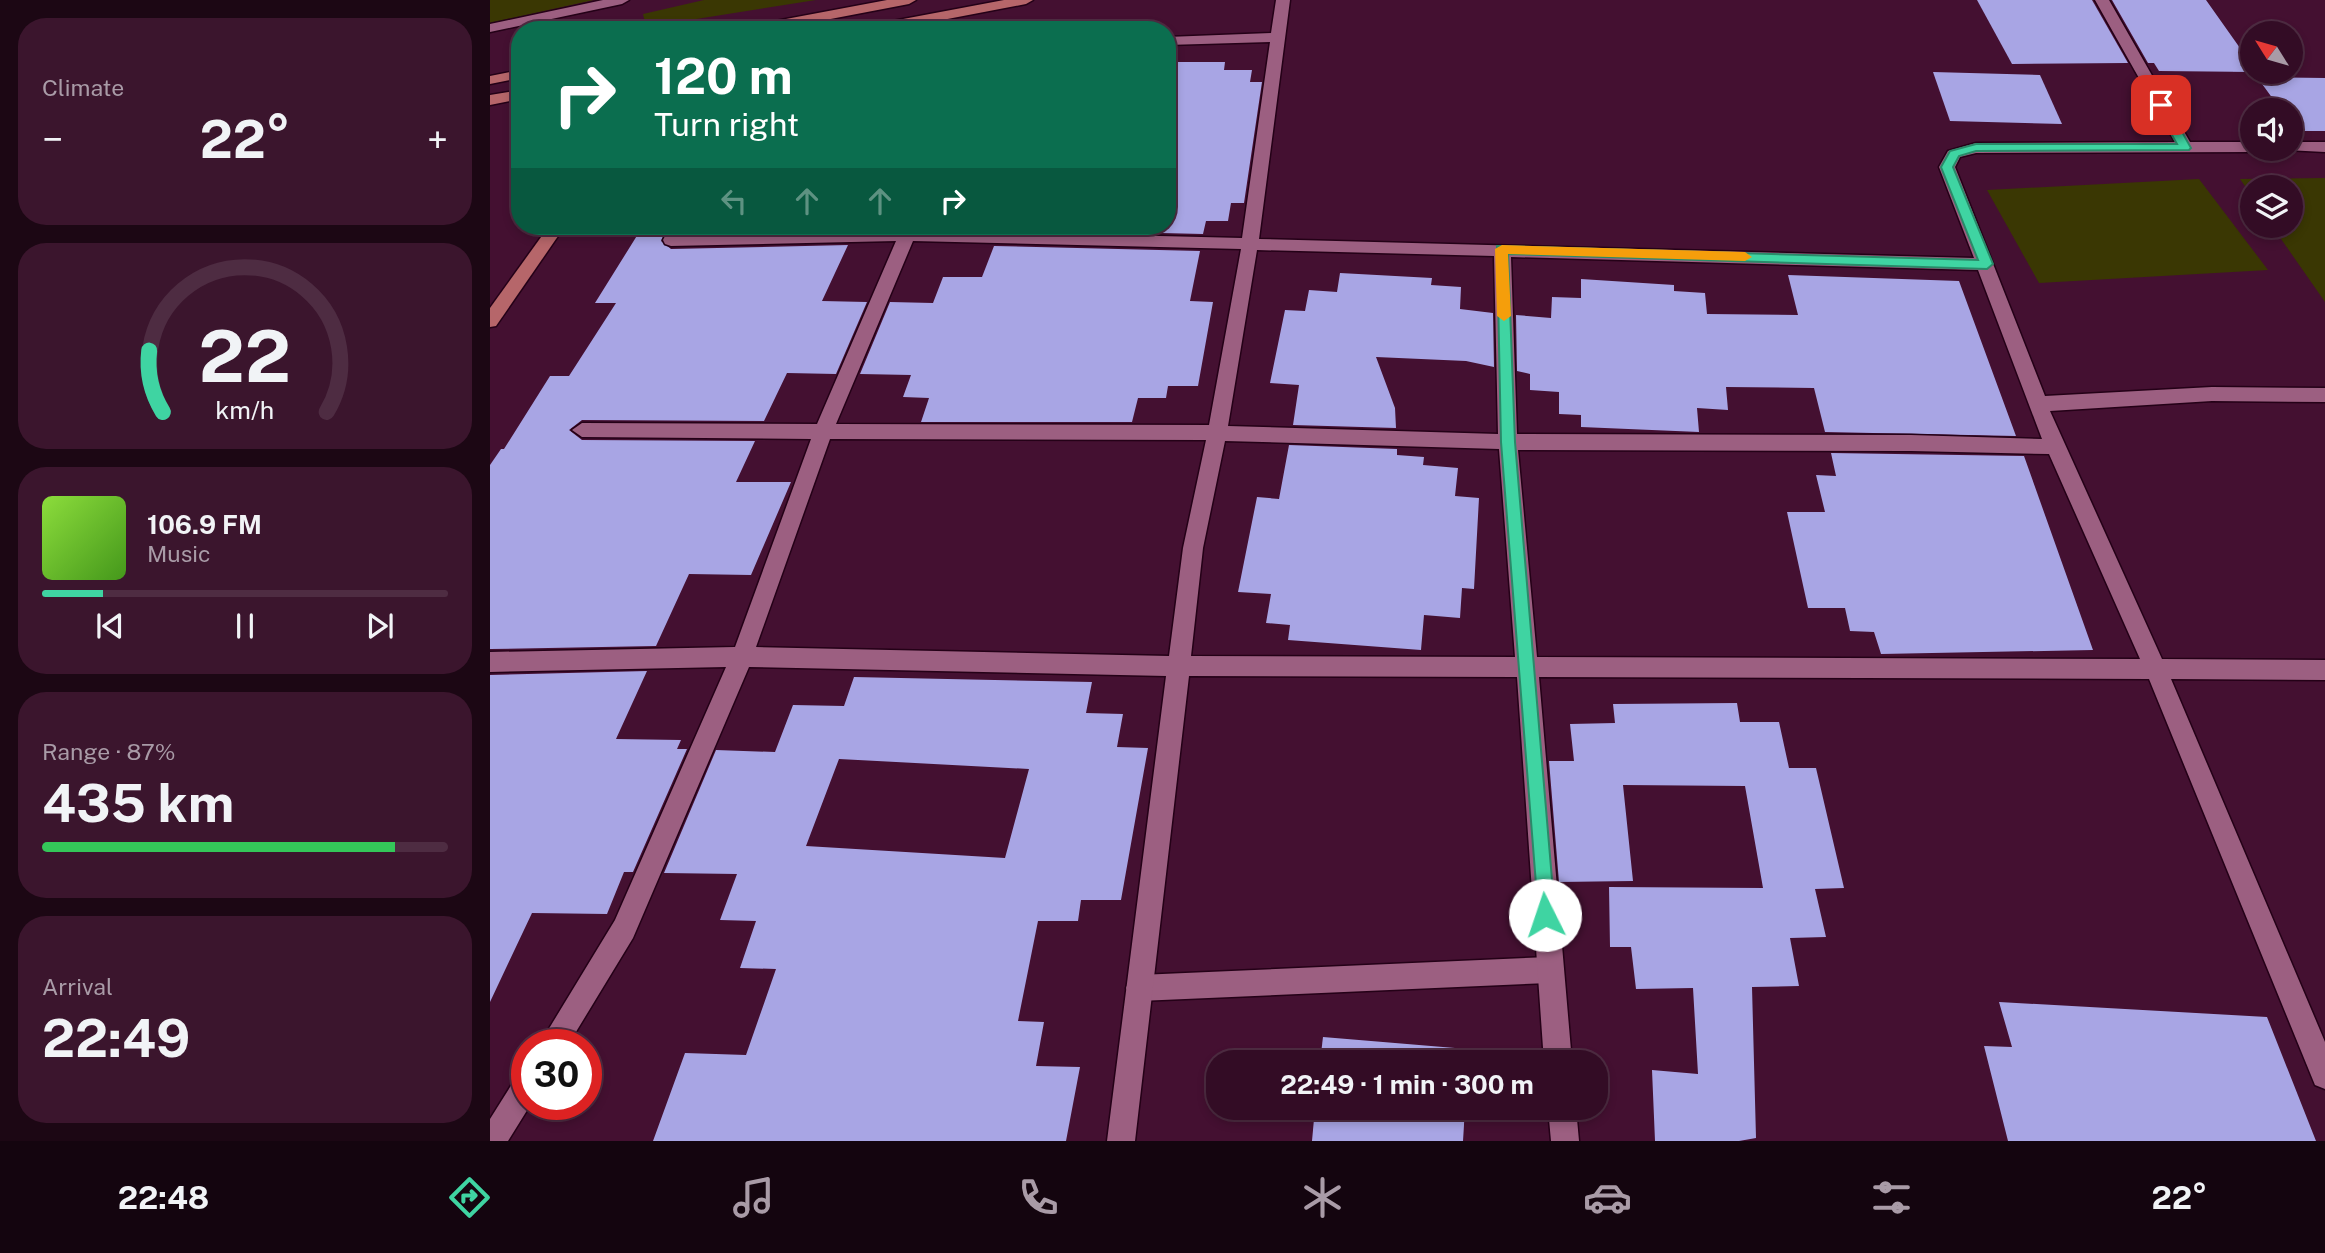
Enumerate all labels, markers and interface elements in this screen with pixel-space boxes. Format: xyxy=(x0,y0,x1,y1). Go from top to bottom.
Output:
north arrow xyxy=(2240,21,2303,84)
map controls xyxy=(2240,21,2303,238)
text: 120 m xyxy=(654,47,793,105)
icon: right xyxy=(539,49,630,140)
text: Climate xyxy=(42,74,124,101)
pin xyxy=(2131,75,2191,135)
icon: arrive xyxy=(2142,86,2180,124)
button: sound xyxy=(2240,98,2303,161)
text: Turn right xyxy=(654,106,799,143)
text: 22° xyxy=(200,109,290,170)
text: − xyxy=(42,117,63,162)
text: + xyxy=(427,117,448,162)
button: layers xyxy=(2240,175,2303,238)
icon: left xyxy=(715,182,753,220)
icon: ahead xyxy=(788,182,826,220)
icon: ahead xyxy=(861,182,899,220)
icon: right xyxy=(934,182,972,220)
text: 22 xyxy=(199,313,291,398)
text: km/h xyxy=(216,395,274,425)
text: 106.9 FM xyxy=(147,509,262,540)
text: Music xyxy=(147,540,211,567)
icon: previous xyxy=(91,607,129,645)
icon: pause xyxy=(226,607,264,645)
icon: next xyxy=(361,607,399,645)
text: Range · 87% xyxy=(42,738,176,765)
text: 435 km xyxy=(42,773,234,834)
position arrow xyxy=(1508,878,1582,952)
text: Arrival xyxy=(42,973,113,1000)
text: 22:49 xyxy=(42,1008,190,1069)
speed limit sign: 30 xyxy=(511,1029,602,1120)
text: 22:49 · 1 min · 300 m xyxy=(1280,1069,1534,1100)
icon: directions xyxy=(445,1173,494,1222)
icon: music xyxy=(729,1173,778,1222)
icon: phone xyxy=(1014,1173,1063,1222)
icon: climate xyxy=(1298,1173,1347,1222)
icon: car xyxy=(1583,1173,1632,1222)
icon: filters xyxy=(1867,1173,1916,1222)
text: 22:48 xyxy=(118,1179,209,1216)
text: 22° xyxy=(2151,1179,2207,1216)

